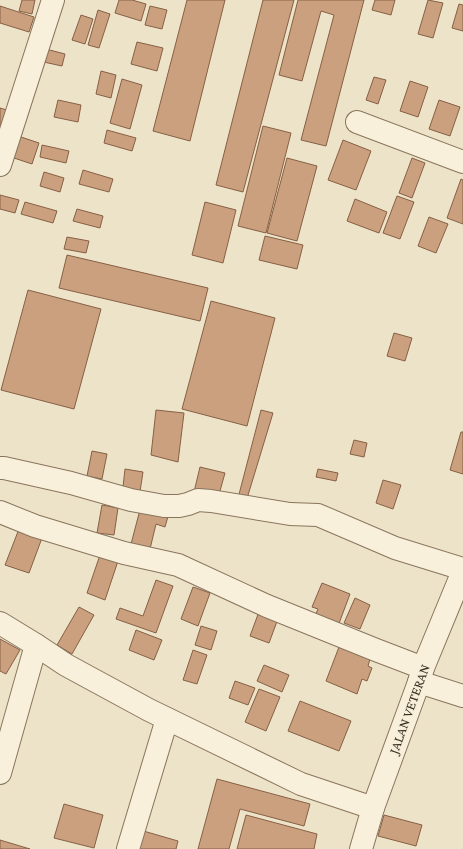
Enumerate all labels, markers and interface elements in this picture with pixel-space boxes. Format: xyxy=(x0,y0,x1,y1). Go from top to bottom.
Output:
street label: JALAN VETERAN xyxy=(385,662,433,758)

